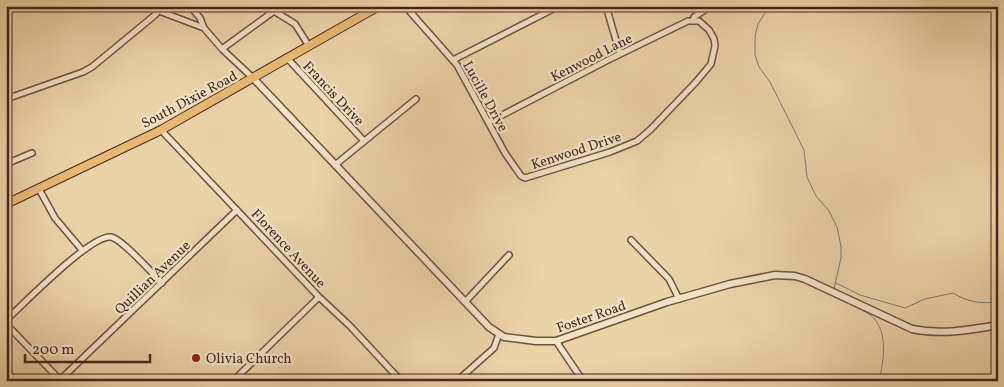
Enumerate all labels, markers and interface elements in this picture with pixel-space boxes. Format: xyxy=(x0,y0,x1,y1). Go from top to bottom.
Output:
street label: Kenwood Lane xyxy=(548,29,636,87)
street label: Francis Drive xyxy=(298,58,368,131)
street label: Lucille Drive xyxy=(457,58,512,136)
street label: South Dixie Road xyxy=(138,67,241,134)
street label: Kenwood Drive xyxy=(529,128,624,175)
street label: Florence Avenue xyxy=(246,205,330,293)
street label: Quillian Avenue xyxy=(111,237,195,319)
street label: Foster Road xyxy=(554,297,629,338)
scale bar xyxy=(25,332,150,364)
text: 200 m xyxy=(32,340,75,361)
place label: Olivia Church xyxy=(206,350,292,369)
marker: Olivia Church xyxy=(190,352,202,364)

